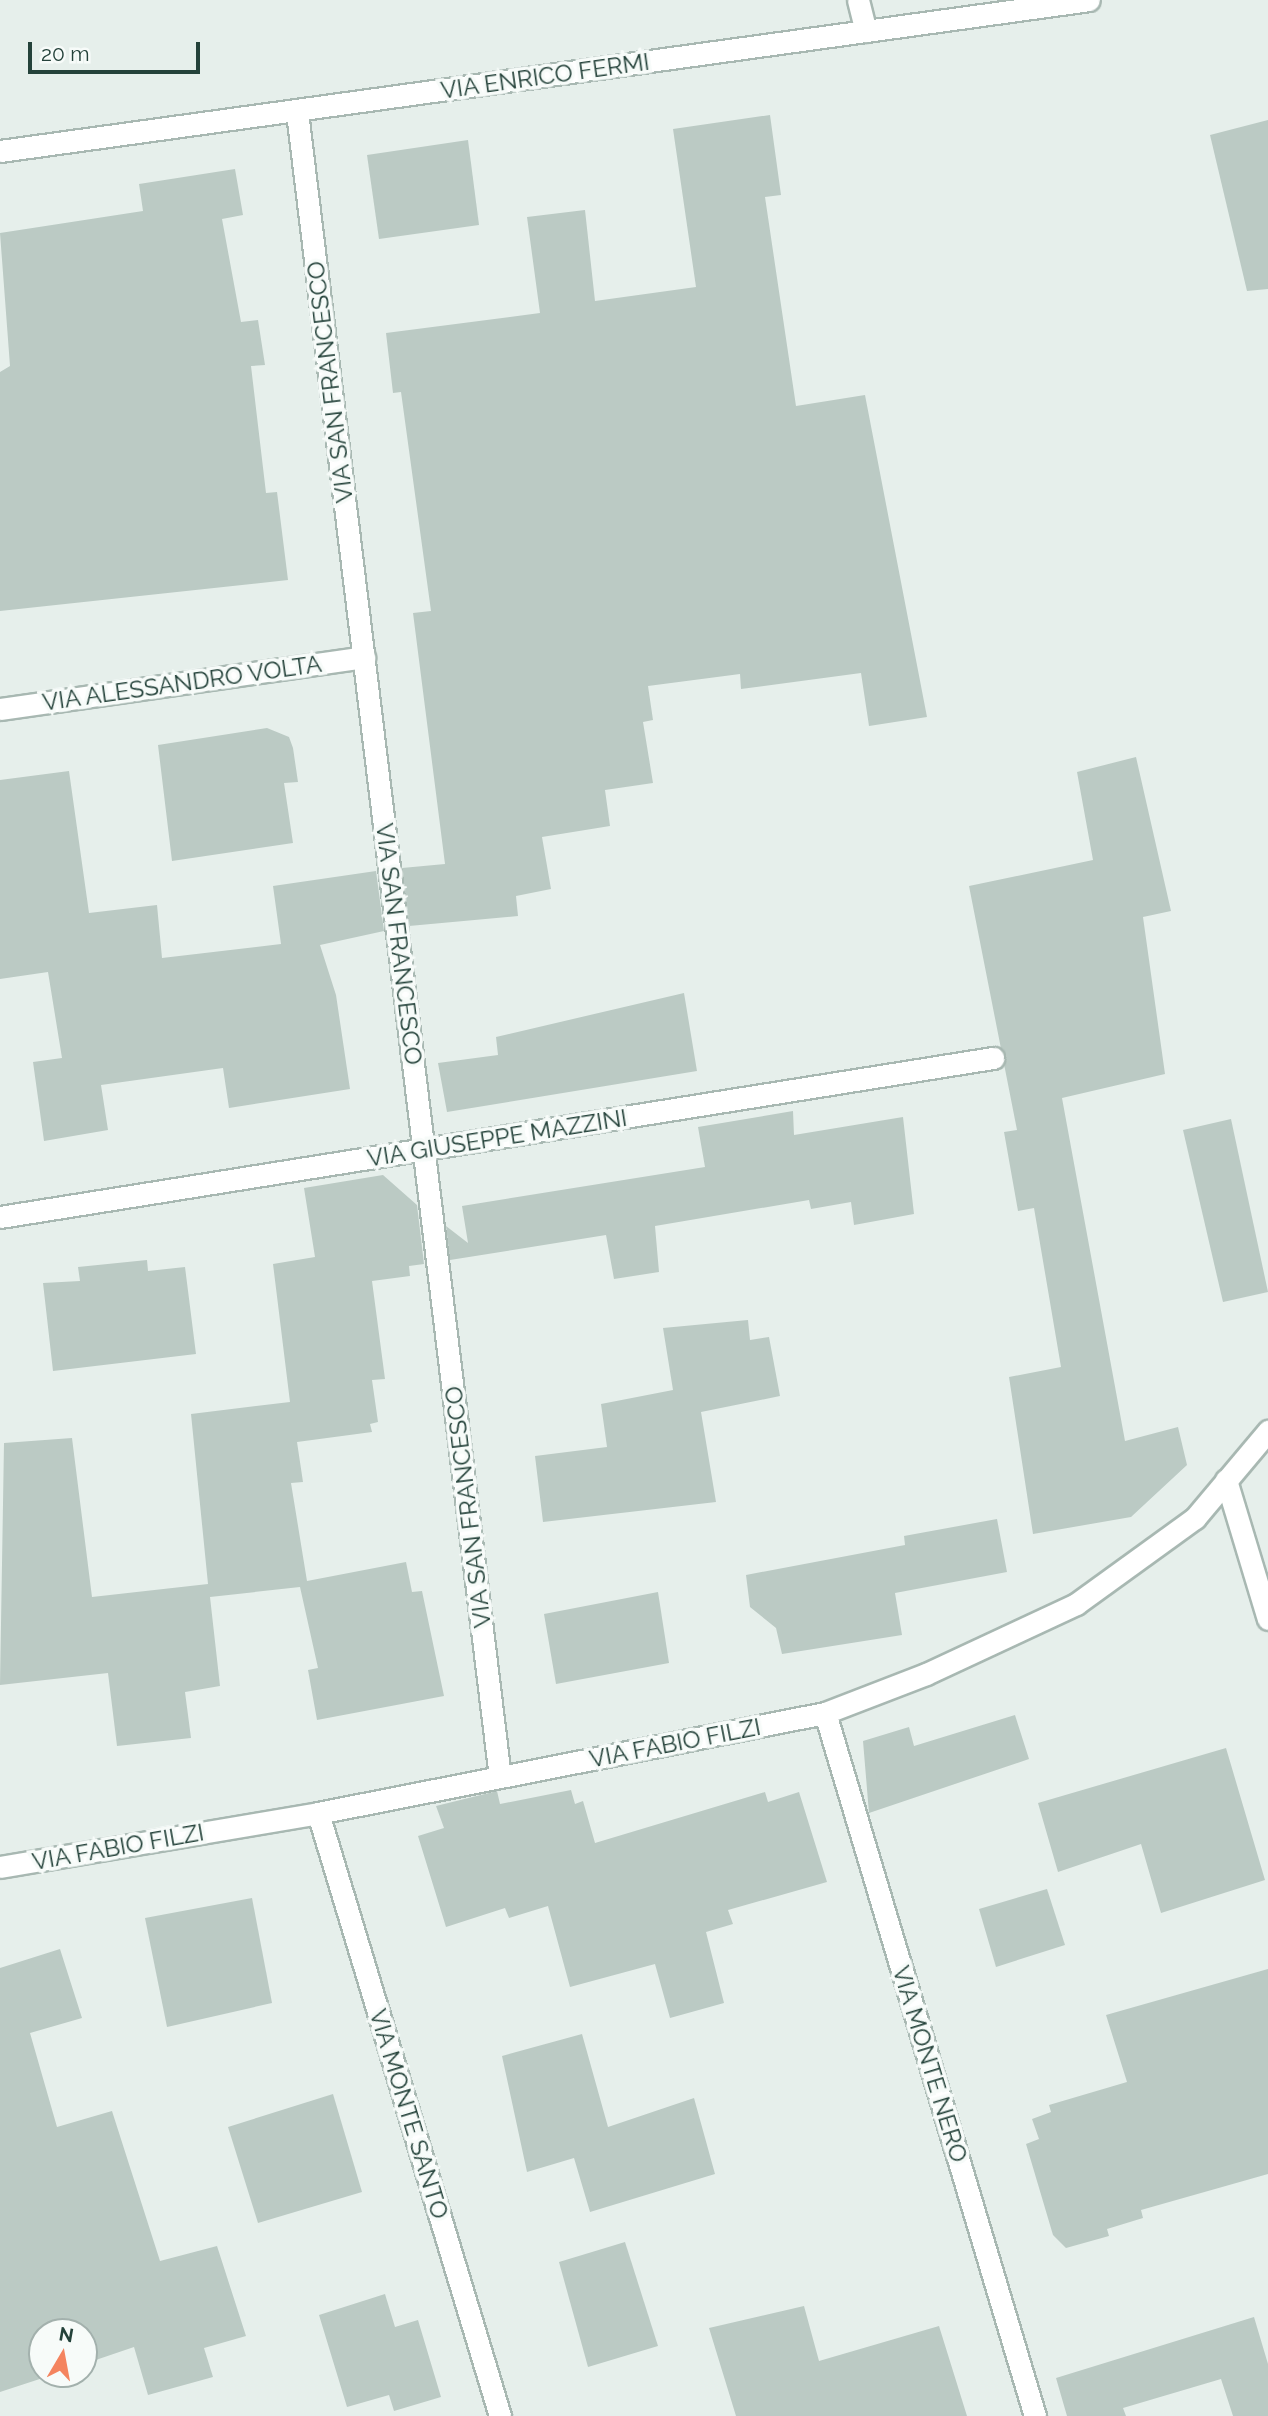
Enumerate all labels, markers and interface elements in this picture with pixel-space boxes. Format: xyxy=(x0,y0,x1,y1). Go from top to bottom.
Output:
scale bar xyxy=(32,28,203,72)
text: 20 m xyxy=(41,41,89,66)
street label: VIA ENRICO FERMI xyxy=(438,47,652,105)
street label: VIA SAN FRANCESCO xyxy=(301,259,359,505)
street label: VIA ALESSANDRO VOLTA xyxy=(39,649,325,717)
street label: VIA SAN FRANCESCO xyxy=(370,821,428,1067)
street label: VIA GIUSEPPE MAZZINI xyxy=(365,1103,629,1173)
street label: VIA SAN FRANCESCO xyxy=(439,1384,497,1630)
street label: VIA FABIO FILZI xyxy=(587,1712,763,1774)
street label: VIA FABIO FILZI xyxy=(29,1818,207,1876)
street label: VIA MONTE NERO xyxy=(886,1962,974,2166)
street label: VIA MONTE SANTO xyxy=(363,2005,455,2223)
north arrow xyxy=(28,2318,98,2388)
text: N xyxy=(57,2322,75,2346)

